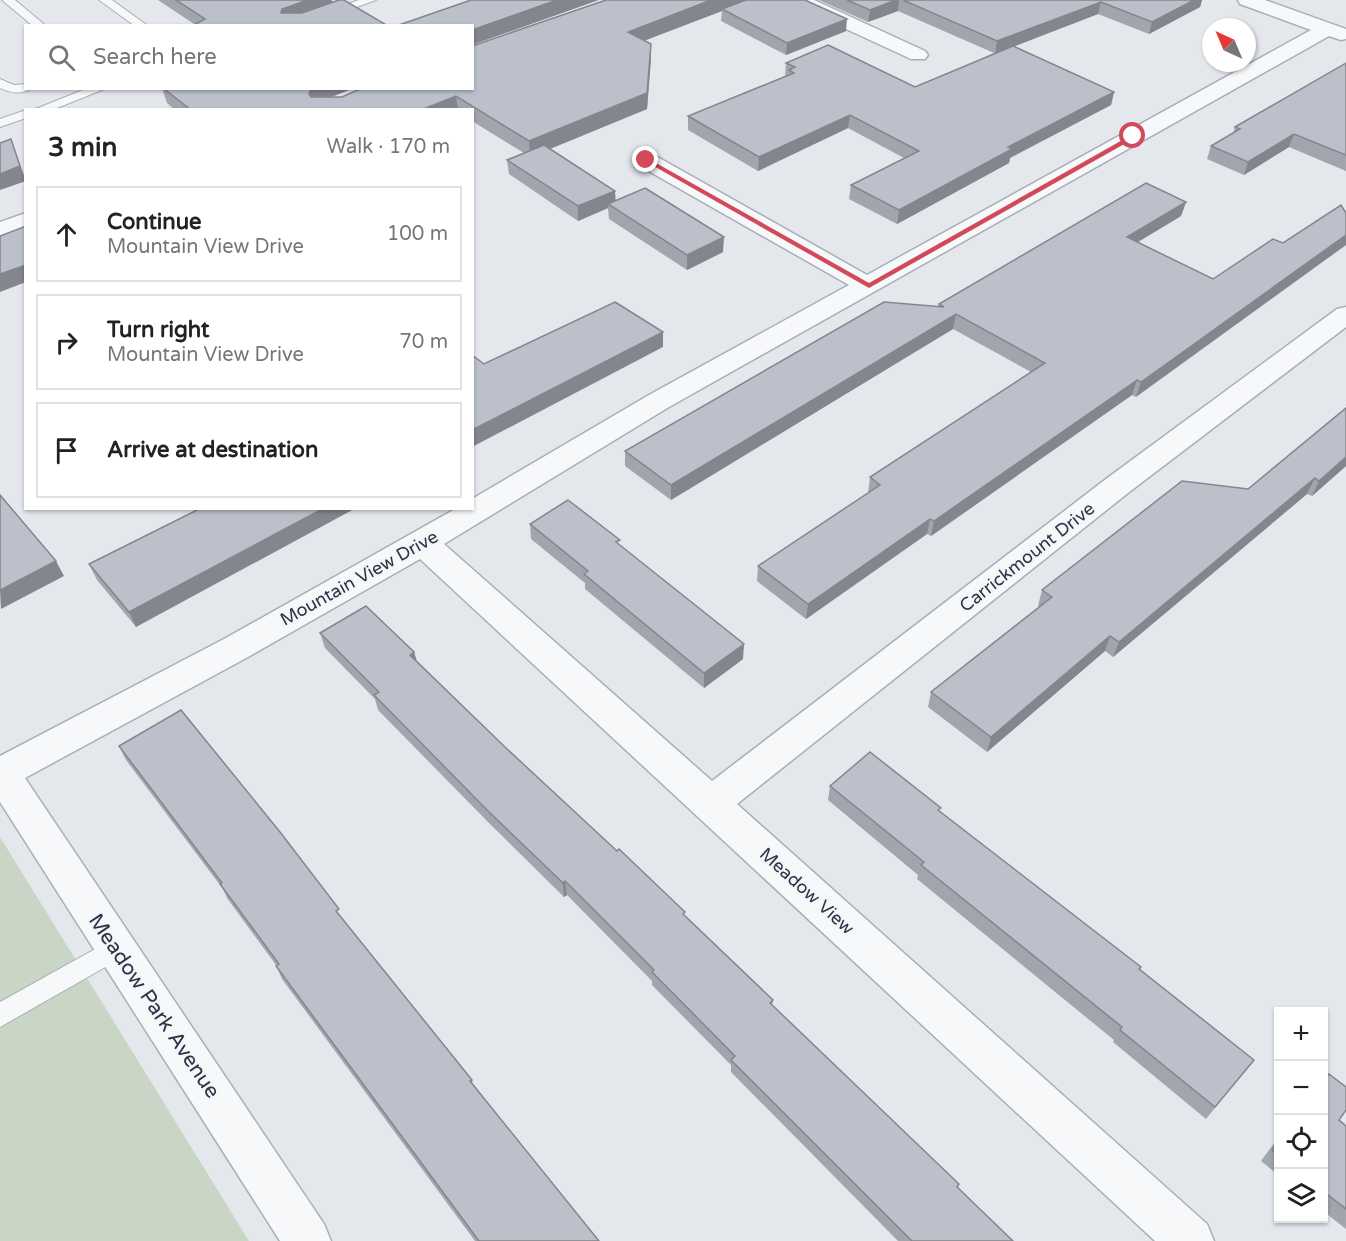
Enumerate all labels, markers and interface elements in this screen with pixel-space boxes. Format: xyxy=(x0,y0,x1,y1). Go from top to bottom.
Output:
north arrow xyxy=(1202,18,1256,72)
search box xyxy=(24,24,474,90)
icon: search xyxy=(45,41,78,74)
text: Search here xyxy=(93,44,217,70)
route start xyxy=(1119,122,1145,148)
text: 3 min xyxy=(48,132,117,163)
text: Walk · 170 m xyxy=(327,135,450,159)
route end xyxy=(632,146,658,172)
text: Continue xyxy=(107,209,202,235)
icon: ahead xyxy=(50,218,83,251)
text: 100 m xyxy=(387,222,448,246)
text: Mountain View Drive xyxy=(107,235,304,259)
text: Turn right xyxy=(107,317,209,343)
icon: right xyxy=(50,326,83,359)
text: 70 m xyxy=(399,330,448,354)
text: Mountain View Drive xyxy=(107,343,304,367)
icon: arrive xyxy=(50,434,83,467)
text: Arrive at destination xyxy=(107,437,318,463)
street label: Carrickmount Drive xyxy=(955,497,1099,617)
street label: Mountain View Drive xyxy=(276,525,442,631)
street label: Meadow View xyxy=(755,843,859,939)
street label: Meadow Park Avenue xyxy=(83,909,225,1103)
map controls xyxy=(1274,1007,1328,1223)
button: + xyxy=(1274,1007,1328,1061)
button: − xyxy=(1274,1061,1328,1115)
button: locate xyxy=(1274,1115,1328,1169)
button: layers xyxy=(1274,1169,1328,1223)

